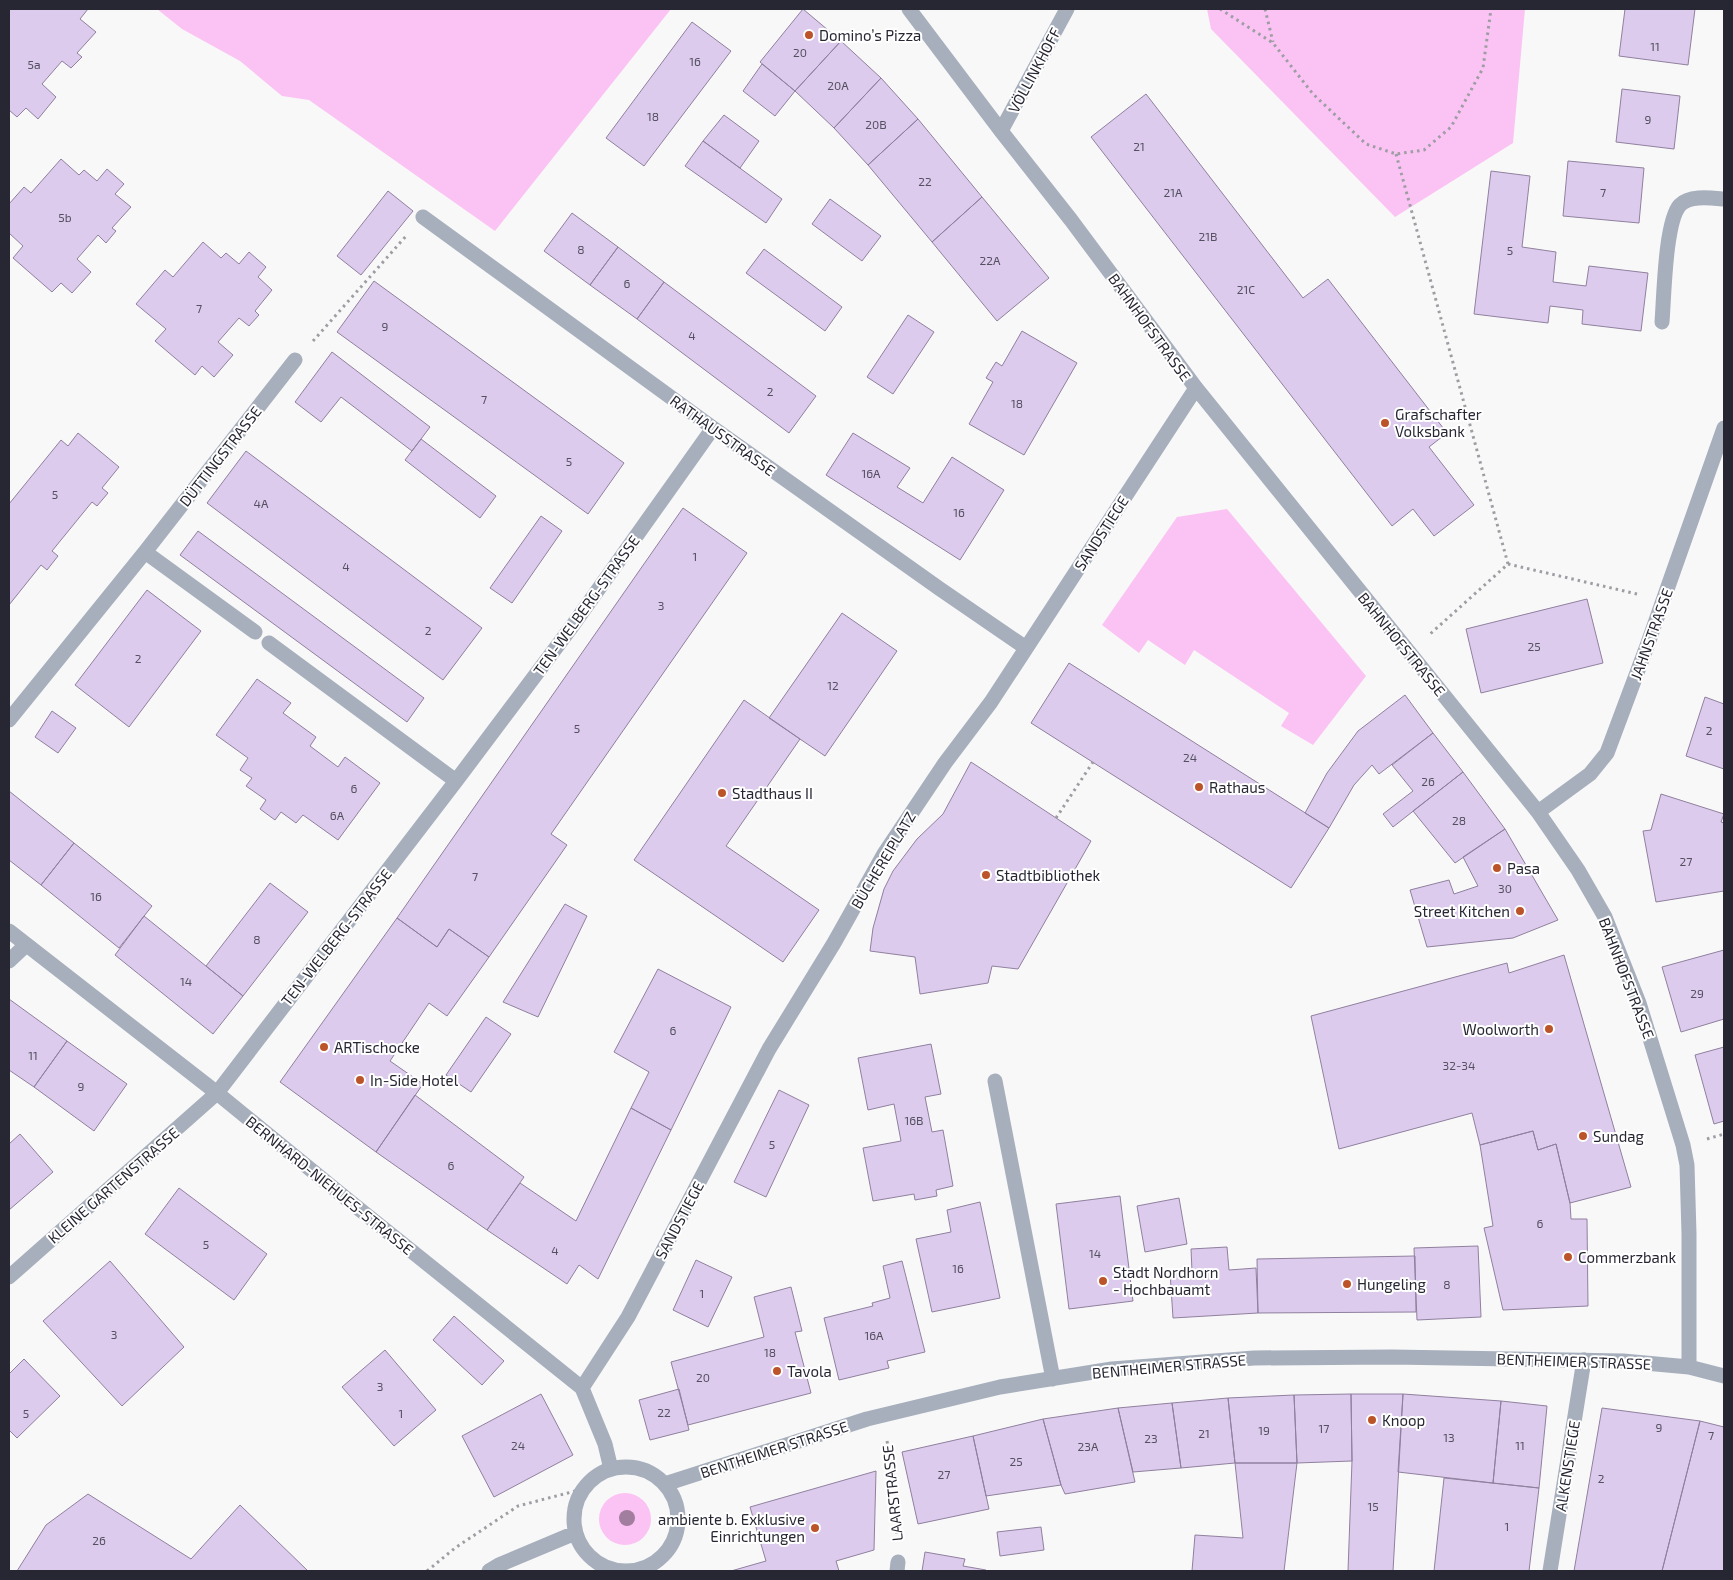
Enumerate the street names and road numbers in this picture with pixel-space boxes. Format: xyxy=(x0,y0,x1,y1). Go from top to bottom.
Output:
street label: VÖLLINKHOFF xyxy=(1004,24,1064,116)
street label: BAHNHOFSTRASSE xyxy=(1105,270,1195,384)
street label: RATHAUSSTRASSE xyxy=(667,391,779,479)
street label: DÜTTINGSTRASSE xyxy=(175,402,265,510)
street label: SANDSTIEGE xyxy=(1070,492,1132,574)
street label: TEN-WELBERG-STRASSE xyxy=(529,532,643,678)
street label: JAHNSTRASSE xyxy=(1626,586,1676,682)
street label: BAHNHOFSTRASSE xyxy=(1355,588,1449,700)
street label: BÜCHEREIPLATZ xyxy=(847,808,919,912)
street label: TEN-WELBERG-STRASSE xyxy=(277,865,395,1009)
street label: BAHNHOFSTRASSE xyxy=(1596,915,1658,1041)
street label: BERNHARD-NIEHUES-STRASSE xyxy=(243,1112,417,1258)
street label: KLEINE GARTENSTRASSE xyxy=(44,1123,182,1247)
street label: SANDSTIEGE xyxy=(651,1178,707,1262)
street label: BENTHEIMER STRASSE xyxy=(1496,1349,1652,1373)
street label: BENTHEIMER STRASSE xyxy=(1091,1350,1247,1382)
street label: BENTHEIMER STRASSE xyxy=(698,1417,850,1481)
street label: ALKENSTIEGE xyxy=(1551,1419,1583,1513)
street label: LAARSTRASSE xyxy=(878,1444,906,1542)

